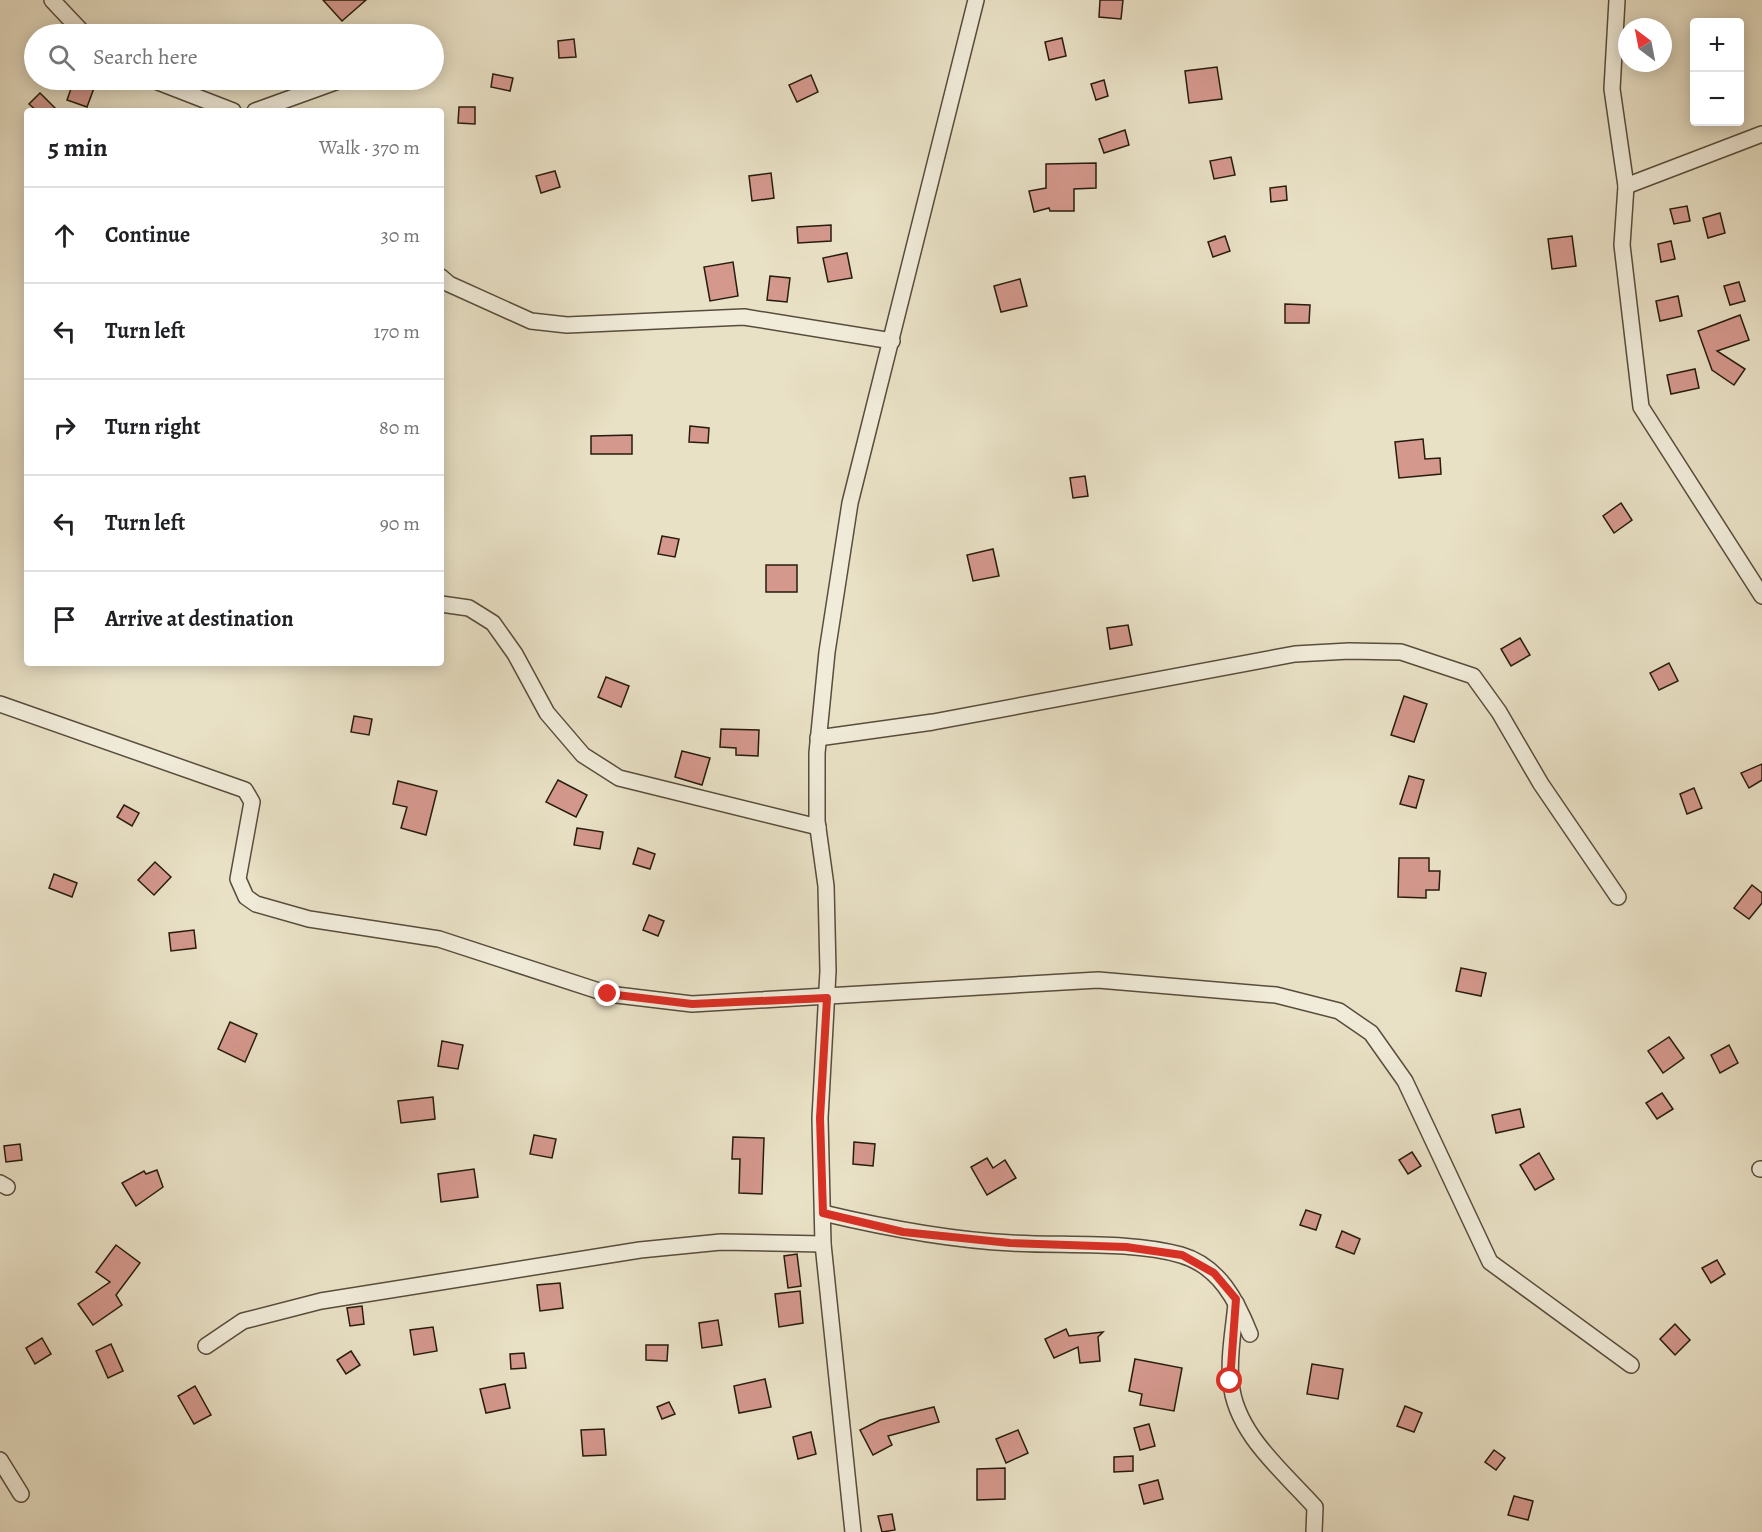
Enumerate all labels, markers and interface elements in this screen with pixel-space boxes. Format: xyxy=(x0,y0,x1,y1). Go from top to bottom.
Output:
north arrow xyxy=(1618,18,1672,72)
map controls xyxy=(1690,18,1744,126)
button: + xyxy=(1690,18,1744,72)
search box xyxy=(24,24,444,90)
icon: search xyxy=(45,41,78,74)
text: Search here xyxy=(93,42,198,72)
button: − xyxy=(1690,72,1744,126)
text: 5 min xyxy=(48,130,108,165)
text: Walk · 370 m xyxy=(319,134,420,161)
icon: ahead xyxy=(48,219,81,252)
text: Continue xyxy=(105,220,190,250)
text: 30 m xyxy=(380,222,420,249)
icon: left xyxy=(48,315,81,348)
text: Turn left xyxy=(105,316,185,346)
text: 170 m xyxy=(374,318,420,345)
icon: right xyxy=(48,411,81,444)
text: Turn right xyxy=(105,412,201,442)
text: 80 m xyxy=(379,414,420,441)
icon: left xyxy=(48,507,81,540)
text: Turn left xyxy=(105,508,185,538)
text: 90 m xyxy=(380,510,420,537)
icon: arrive xyxy=(48,603,81,636)
text: Arrive at destination xyxy=(105,604,294,634)
route end xyxy=(594,980,620,1006)
route start xyxy=(1216,1367,1242,1393)

